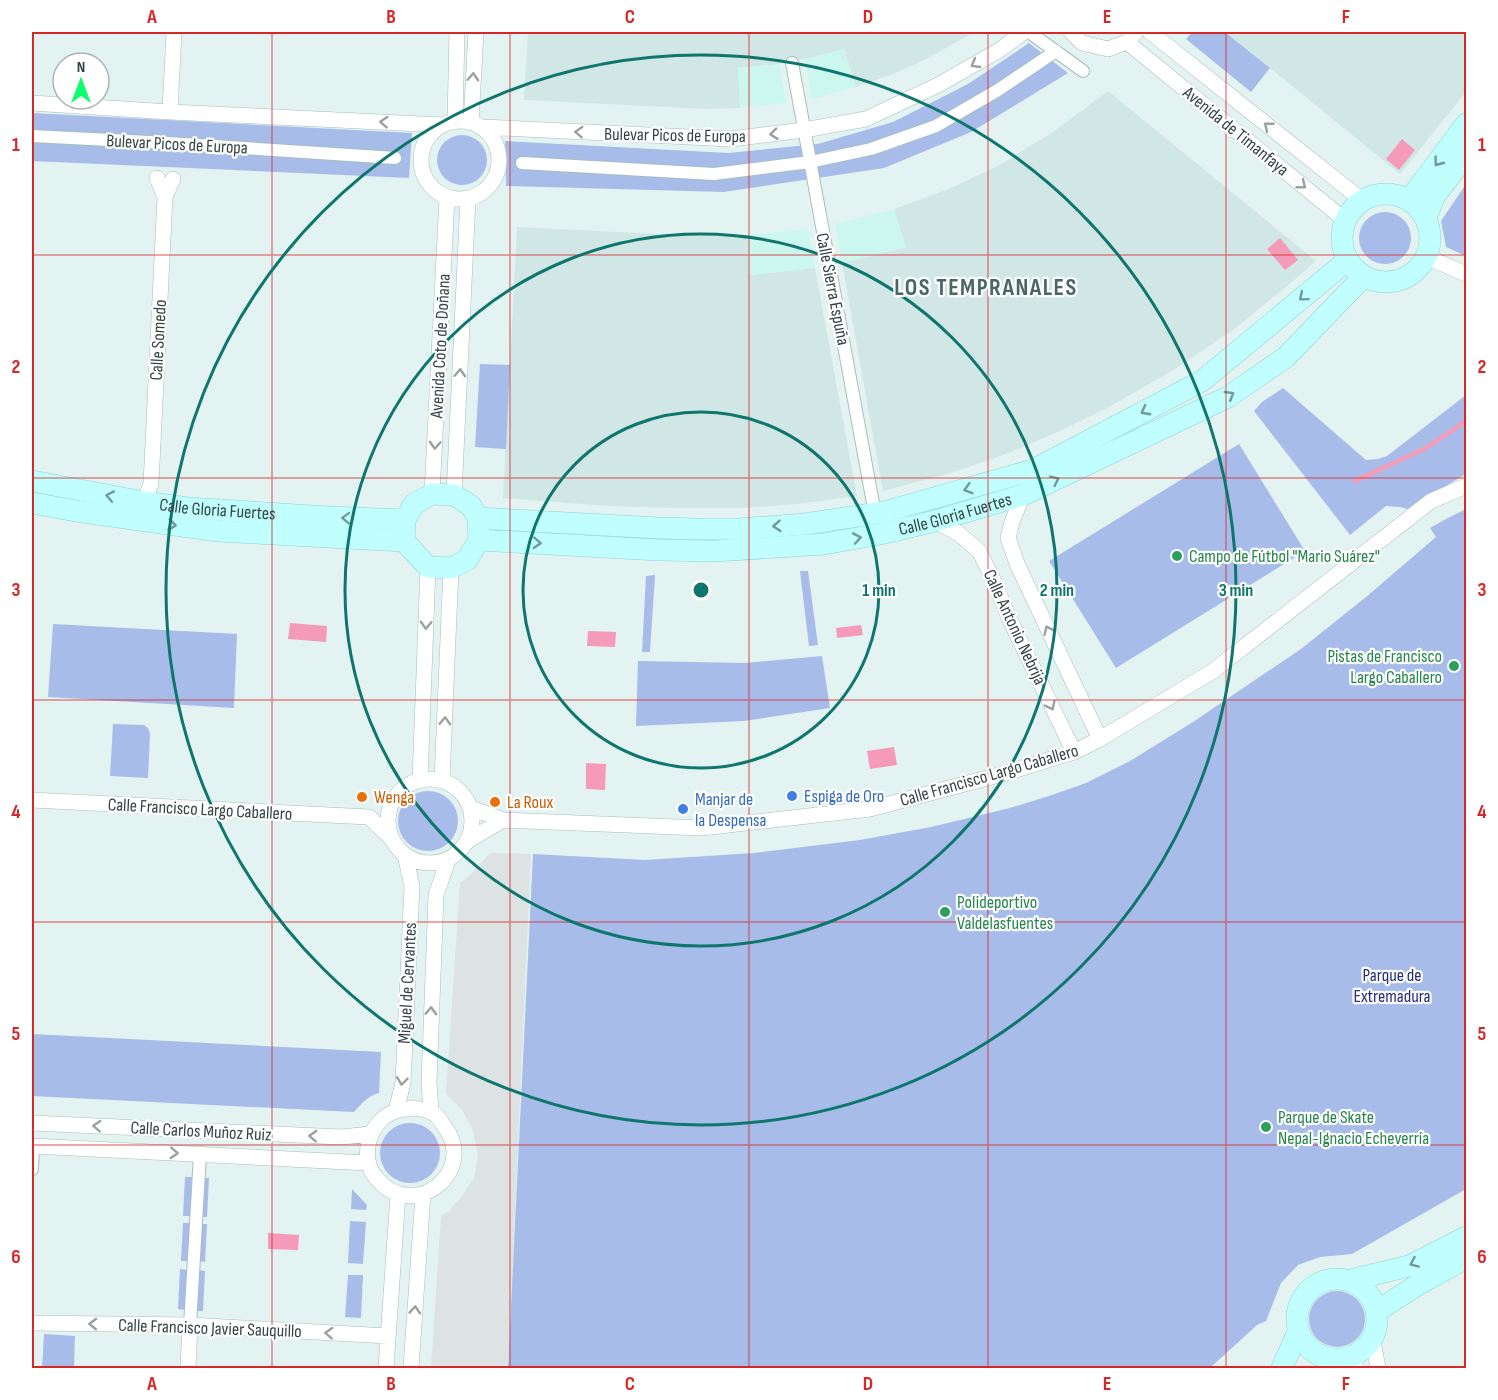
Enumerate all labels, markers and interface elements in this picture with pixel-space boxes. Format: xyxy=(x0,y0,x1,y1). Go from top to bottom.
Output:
text: A xyxy=(146,5,157,29)
text: B xyxy=(386,5,396,29)
text: C xyxy=(625,5,635,29)
text: D xyxy=(863,5,873,29)
text: E xyxy=(1103,5,1111,29)
text: F xyxy=(1342,5,1350,29)
north arrow xyxy=(51,51,111,111)
one-way arrow xyxy=(971,57,981,68)
text: N xyxy=(77,58,85,77)
one-way arrow xyxy=(467,72,480,81)
street label: Avenida de Timanfaya xyxy=(1178,82,1293,180)
one-way arrow xyxy=(380,116,389,129)
one-way arrow xyxy=(1264,122,1275,133)
street label: Bulevar Picos de Europa xyxy=(604,124,746,147)
one-way arrow xyxy=(574,126,583,139)
one-way arrow xyxy=(769,127,778,140)
street label: Bulevar Picos de Europa xyxy=(106,130,248,159)
text: 1 xyxy=(12,133,20,157)
text: 1 xyxy=(1478,133,1486,157)
one-way arrow xyxy=(1434,156,1445,167)
one-way arrow xyxy=(1295,178,1306,189)
street label: Calle Sierra Espuña xyxy=(811,231,854,347)
street label: Avenida Coto de Doñana xyxy=(426,273,455,420)
district label: LOS TEMPRANALES xyxy=(894,273,1078,302)
one-way arrow xyxy=(1299,290,1310,301)
street label: Calle Somedo xyxy=(146,299,171,381)
text: 2 xyxy=(12,355,20,379)
text: 2 xyxy=(1478,355,1486,379)
one-way arrow xyxy=(454,369,467,378)
one-way arrow xyxy=(1224,390,1234,402)
one-way arrow xyxy=(1141,404,1152,415)
one-way arrow xyxy=(428,440,441,449)
one-way arrow xyxy=(1048,475,1059,487)
one-way arrow xyxy=(963,482,974,494)
street label: Calle Gloria Fuertes xyxy=(897,489,1014,540)
one-way arrow xyxy=(106,490,116,503)
street label: Calle Gloria Fuertes xyxy=(158,494,276,525)
one-way arrow xyxy=(342,511,351,524)
one-way arrow xyxy=(168,518,177,531)
one-way arrow xyxy=(772,519,781,532)
one-way arrow xyxy=(852,532,862,545)
one-way arrow xyxy=(533,537,542,550)
place label: Campo de Fútbol "Mario Suárez" xyxy=(1189,546,1380,567)
marker: Campo de Fútbol "Mario Suárez" xyxy=(1170,549,1184,563)
street label: Calle Antonio Nebrija xyxy=(979,566,1050,688)
text: 3 xyxy=(12,578,21,602)
text: 3 xyxy=(1478,578,1487,602)
centre of rings xyxy=(691,580,711,600)
text: 1 min xyxy=(862,580,896,601)
text: 2 min xyxy=(1040,580,1074,601)
text: 3 min xyxy=(1219,580,1253,601)
one-way arrow xyxy=(419,621,432,630)
one-way arrow xyxy=(1044,625,1056,636)
place label: Pistas de Francisco Largo Caballero xyxy=(1327,646,1442,688)
marker: Pistas de Francisco Largo Caballero xyxy=(1447,659,1461,673)
one-way arrow xyxy=(1044,700,1056,711)
one-way arrow xyxy=(438,717,451,726)
street label: Calle Francisco Largo Caballero xyxy=(897,740,1081,811)
place label: Espiga de Oro xyxy=(804,786,884,807)
place label: Wenga xyxy=(374,787,414,808)
place label: Manjar de la Despensa xyxy=(695,789,766,831)
marker: Espiga de Oro xyxy=(785,789,799,803)
marker: Wenga xyxy=(355,790,369,804)
place label: La Roux xyxy=(507,792,554,813)
street label: Calle Francisco Largo Caballero xyxy=(107,794,293,825)
marker: La Roux xyxy=(488,795,502,809)
text: 4 xyxy=(11,800,21,824)
text: 4 xyxy=(1477,800,1487,824)
marker: Manjar de la Despensa xyxy=(676,802,690,816)
place label: Polideportivo Valdelasfuentes xyxy=(957,892,1053,934)
marker: Polideportivo Valdelasfuentes xyxy=(938,905,952,919)
street label: Miguel de Cervantes xyxy=(394,922,421,1044)
park label: Parque de Extremadura xyxy=(1353,965,1431,1007)
one-way arrow xyxy=(425,1007,438,1016)
text: 5 xyxy=(12,1022,21,1046)
text: 5 xyxy=(1478,1022,1487,1046)
one-way arrow xyxy=(396,1076,409,1085)
place label: Parque de Skate Nepal-Ignacio Echeverría xyxy=(1278,1107,1429,1149)
street label: Calle Carlos Muñoz Ruiz xyxy=(130,1117,272,1146)
one-way arrow xyxy=(93,1120,102,1133)
marker: Parque de Skate Nepal-Ignacio Echeverría xyxy=(1259,1120,1273,1134)
one-way arrow xyxy=(308,1130,317,1142)
one-way arrow xyxy=(169,1147,178,1160)
text: 6 xyxy=(11,1245,21,1269)
text: 6 xyxy=(1477,1245,1487,1269)
one-way arrow xyxy=(1410,1256,1421,1268)
one-way arrow xyxy=(408,1306,421,1315)
street label: Calle Francisco Javier Sauquillo xyxy=(118,1315,302,1342)
one-way arrow xyxy=(88,1318,97,1330)
one-way arrow xyxy=(325,1327,334,1340)
text: A xyxy=(146,1372,157,1396)
text: B xyxy=(386,1372,396,1396)
text: C xyxy=(625,1372,635,1396)
text: D xyxy=(863,1372,873,1396)
text: E xyxy=(1103,1372,1111,1396)
text: F xyxy=(1342,1372,1350,1396)

